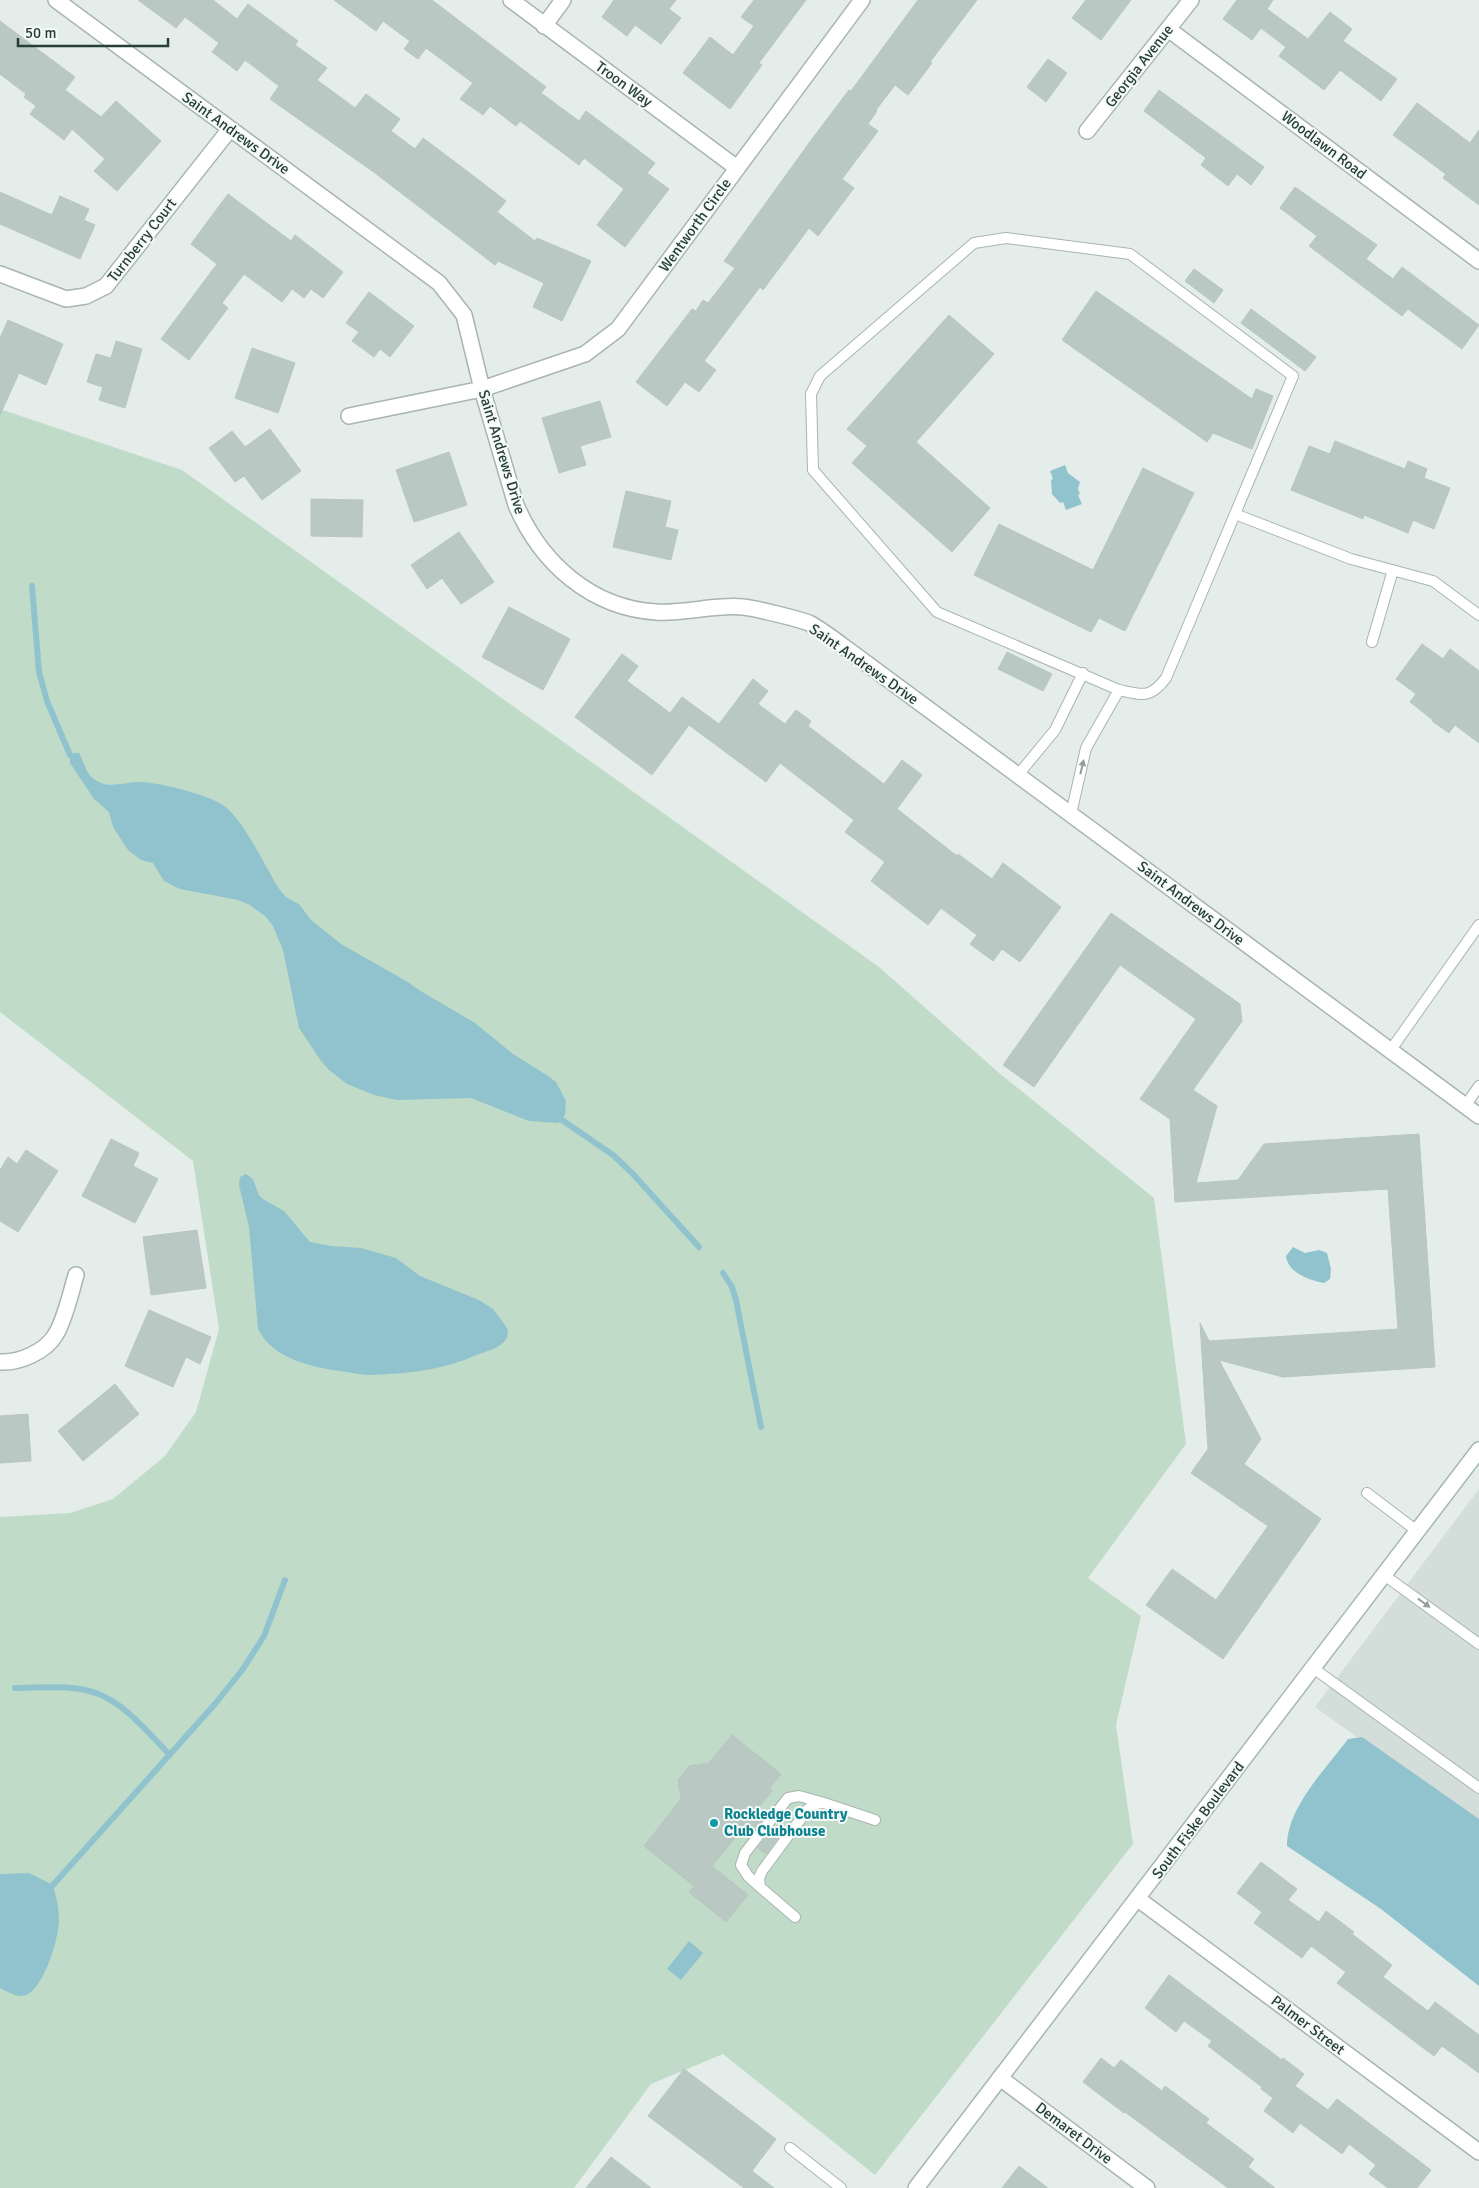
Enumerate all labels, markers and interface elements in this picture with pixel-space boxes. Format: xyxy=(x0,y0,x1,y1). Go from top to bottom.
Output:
scale bar xyxy=(18,15,168,47)
street label: Georgia Avenue xyxy=(1101,21,1177,111)
text: 50 m xyxy=(25,24,56,42)
street label: Troon Way xyxy=(592,57,656,111)
street label: Saint Andrews Drive xyxy=(179,88,293,178)
street label: Woodlawn Road xyxy=(1278,107,1370,183)
street label: Wentworth Circle xyxy=(655,175,735,275)
street label: Turnberry Court xyxy=(104,195,180,285)
street label: Saint Andrews Drive xyxy=(475,388,529,516)
street label: Saint Andrews Drive xyxy=(806,620,922,708)
one-way arrow xyxy=(1078,759,1086,775)
street label: Saint Andrews Drive xyxy=(1134,857,1248,949)
one-way arrow xyxy=(1417,1598,1430,1609)
street label: South Fiske Boulevard xyxy=(1148,1758,1248,1882)
place label: Rockledge Country Club Clubhouse xyxy=(724,1805,848,1840)
marker: Rockledge Country Club Clubhouse xyxy=(708,1817,720,1829)
street label: Palmer Street xyxy=(1268,1991,1348,2059)
street label: Demaret Drive xyxy=(1032,2098,1116,2168)

